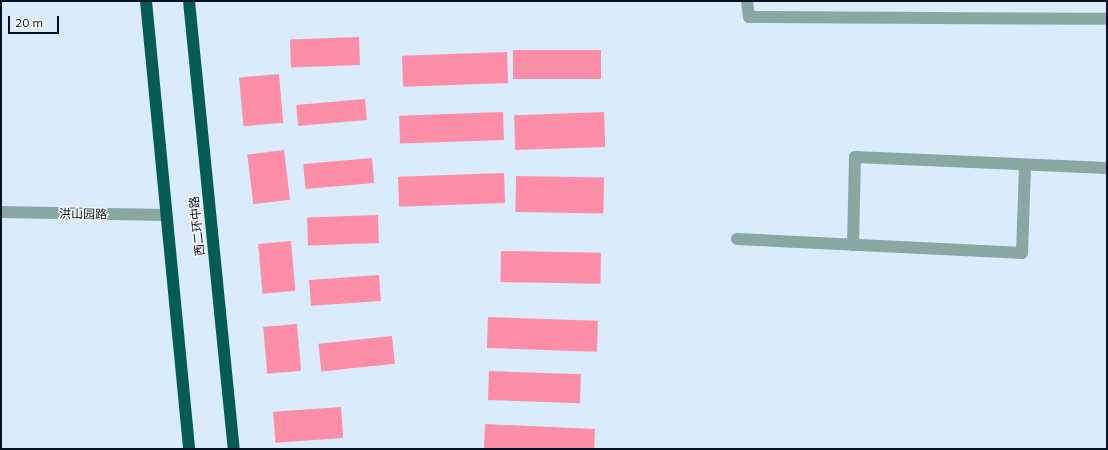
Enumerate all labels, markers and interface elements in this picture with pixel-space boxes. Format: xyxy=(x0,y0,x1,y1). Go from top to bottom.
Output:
scale bar xyxy=(10,8,61,34)
text: 20 m xyxy=(15,15,43,30)
street label: 西二环中路 xyxy=(187,195,207,257)
street label: 洪山园路 xyxy=(59,206,107,222)

